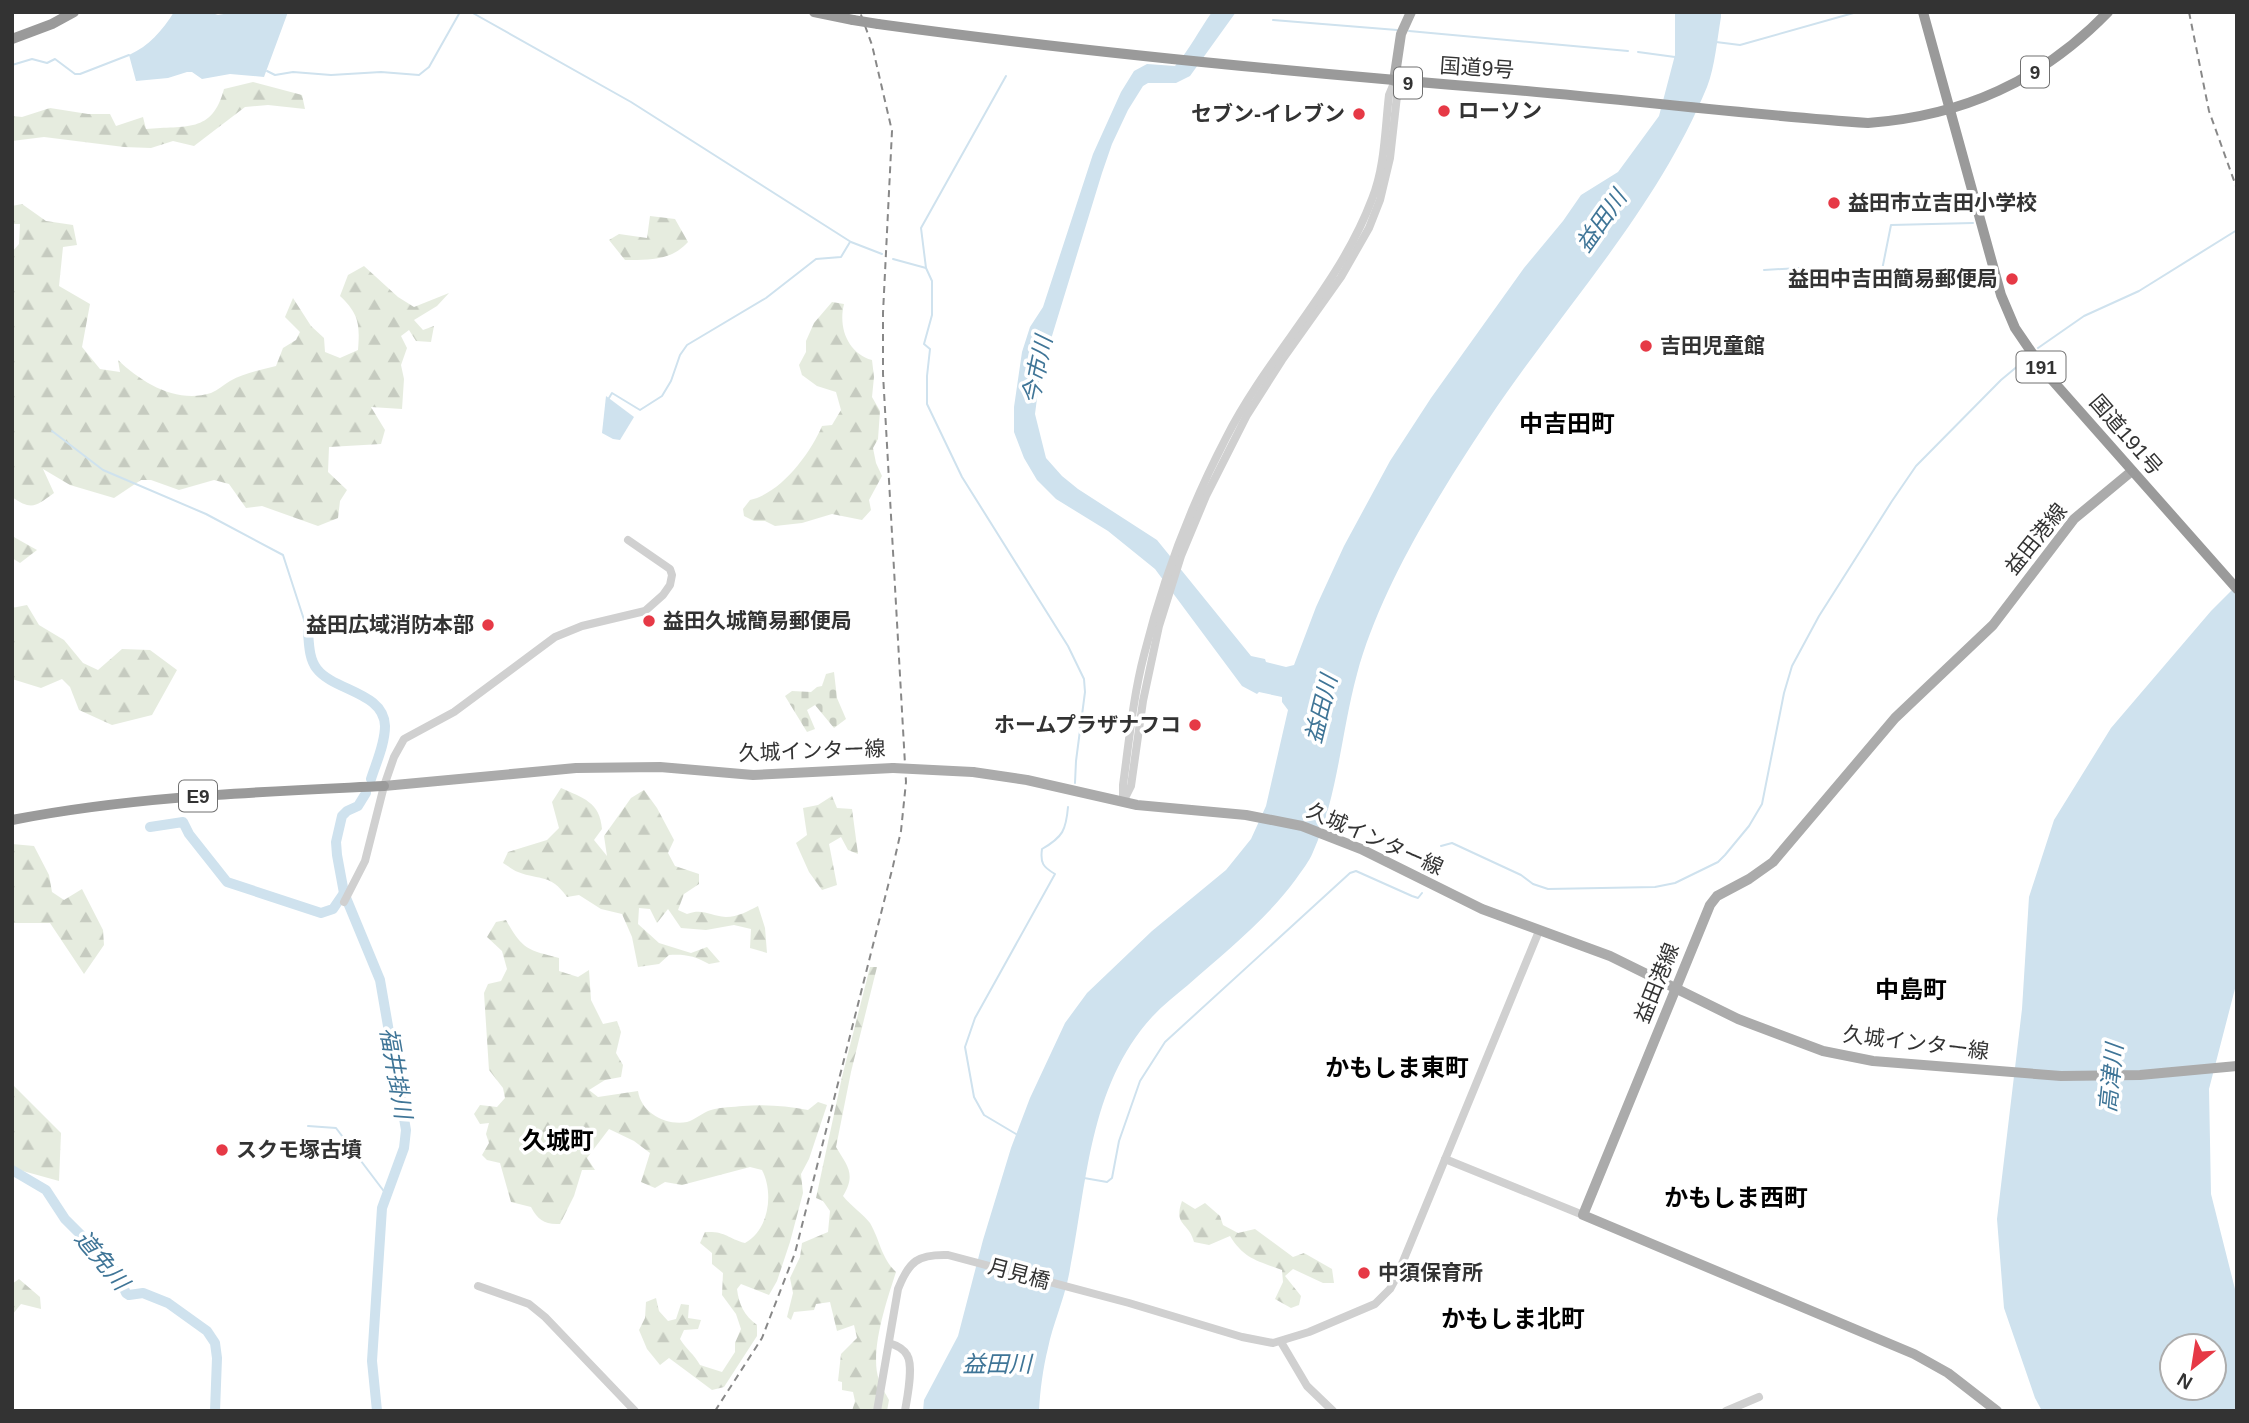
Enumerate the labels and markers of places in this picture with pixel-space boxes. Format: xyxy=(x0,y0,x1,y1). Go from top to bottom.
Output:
place label: ローソン xyxy=(1458,99,1542,122)
place label: セブン-イレブン xyxy=(1191,102,1345,125)
marker: ローソン xyxy=(1436,103,1452,119)
marker: セブン-イレブン xyxy=(1351,106,1367,122)
place label: 益田市立吉田小学校 xyxy=(1848,191,2037,214)
marker: 益田市立吉田小学校 xyxy=(1826,195,1842,211)
place label: 益田中吉田簡易郵便局 xyxy=(1788,267,1998,290)
marker: 益田中吉田簡易郵便局 xyxy=(2004,271,2020,287)
place label: 吉田児童館 xyxy=(1660,334,1765,357)
marker: 吉田児童館 xyxy=(1638,338,1654,354)
place label: 益田久城簡易郵便局 xyxy=(663,609,852,632)
place label: 益田広域消防本部 xyxy=(306,613,474,636)
marker: 益田久城簡易郵便局 xyxy=(641,613,657,629)
marker: 益田広域消防本部 xyxy=(480,617,496,633)
place label: ホームプラザナフコ xyxy=(994,713,1181,736)
marker: ホームプラザナフコ xyxy=(1187,717,1203,733)
place label: スクモ塚古墳 xyxy=(236,1138,362,1161)
marker: スクモ塚古墳 xyxy=(214,1142,230,1158)
place label: 中須保育所 xyxy=(1378,1261,1483,1284)
marker: 中須保育所 xyxy=(1356,1265,1372,1281)

